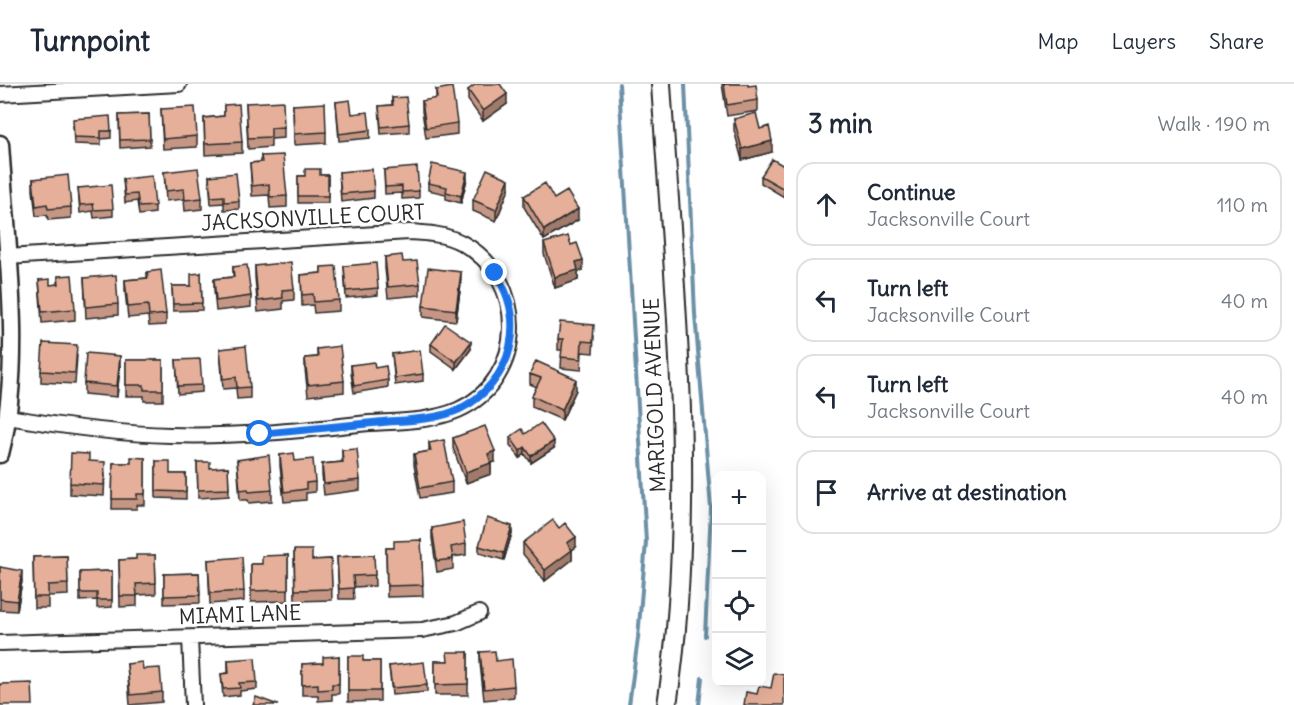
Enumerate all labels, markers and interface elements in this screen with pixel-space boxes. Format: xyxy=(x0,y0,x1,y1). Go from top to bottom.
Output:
text: Turnpoint xyxy=(30,23,150,59)
text: Map xyxy=(1038,28,1078,55)
text: Layers xyxy=(1111,28,1176,55)
text: Share xyxy=(1209,28,1264,55)
text: 3 min xyxy=(808,107,873,140)
text: Walk · 190 m xyxy=(1158,111,1270,136)
text: Continue xyxy=(867,178,956,206)
icon: ahead xyxy=(810,188,843,221)
text: 110 m xyxy=(1217,192,1268,217)
street label: JACKSONVILLE COURT xyxy=(200,198,425,237)
text: Jacksonville Court xyxy=(867,206,1030,231)
route end xyxy=(481,259,507,285)
text: Turn left xyxy=(867,274,948,302)
icon: left xyxy=(810,284,843,317)
text: 40 m xyxy=(1221,288,1268,313)
street label: MARIGOLD AVENUE xyxy=(638,297,671,493)
text: Jacksonville Court xyxy=(867,302,1030,327)
text: Turn left xyxy=(867,370,948,398)
icon: left xyxy=(810,380,843,413)
text: 40 m xyxy=(1221,384,1268,409)
text: Jacksonville Court xyxy=(867,398,1030,423)
route start xyxy=(246,420,272,446)
map controls xyxy=(712,471,766,687)
button: + xyxy=(712,471,766,525)
icon: arrive xyxy=(810,476,843,509)
text: Arrive at destination xyxy=(867,478,1067,506)
button: − xyxy=(712,525,766,579)
button: locate xyxy=(712,579,766,633)
street label: MIAMI LANE xyxy=(178,599,302,630)
button: layers xyxy=(712,633,766,687)

